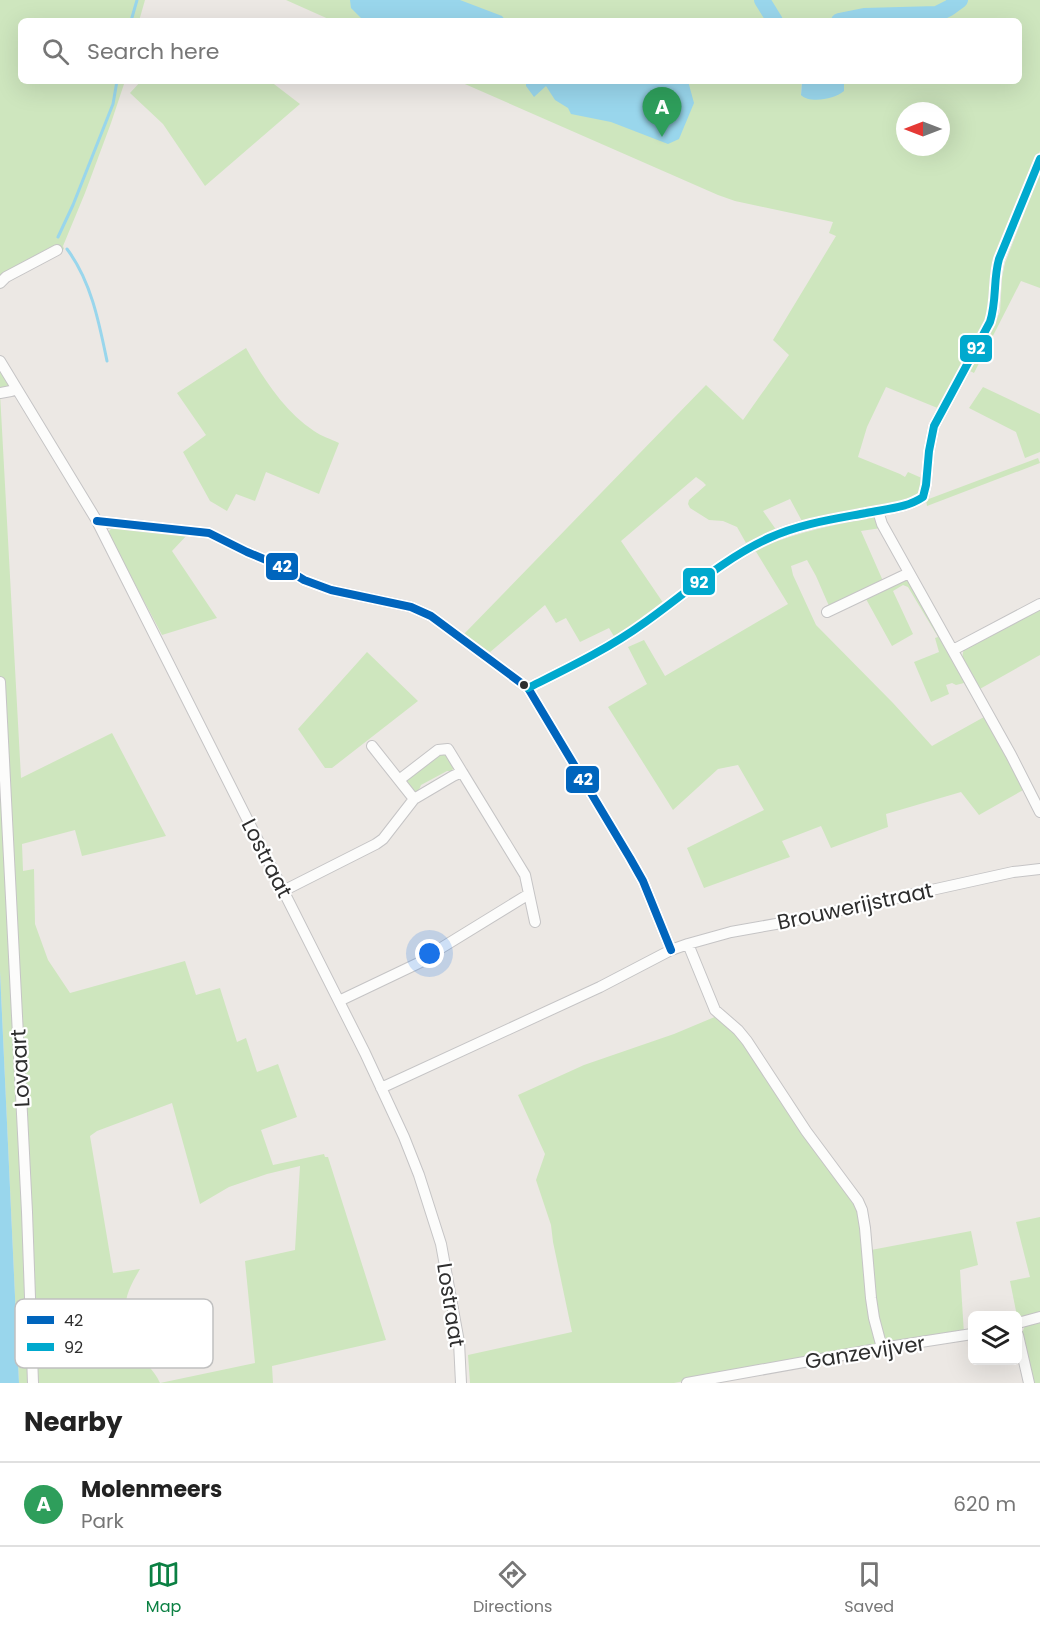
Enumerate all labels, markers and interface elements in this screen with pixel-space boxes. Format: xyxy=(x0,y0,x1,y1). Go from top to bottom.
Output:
search box xyxy=(18,18,1022,84)
icon: search xyxy=(39,35,72,68)
text: Search here xyxy=(87,36,220,67)
pin: A xyxy=(642,88,682,137)
north arrow xyxy=(896,102,950,156)
line badge: 92 xyxy=(959,334,993,363)
text: 92 xyxy=(967,337,985,360)
line badge: 42 xyxy=(265,552,299,581)
text: 42 xyxy=(272,555,292,578)
line badge: 92 xyxy=(682,567,716,596)
text: 92 xyxy=(690,571,708,594)
unlabelled marker xyxy=(518,679,530,691)
line badge: 42 xyxy=(565,765,600,794)
text: 42 xyxy=(573,768,593,791)
street label: Lostraat xyxy=(235,814,299,902)
street label: Brouwerijstraat xyxy=(774,875,936,937)
your location xyxy=(415,939,444,968)
street label: Lovaart xyxy=(3,1028,37,1108)
street label: Lostraat xyxy=(430,1261,472,1349)
legend xyxy=(15,1299,213,1368)
text: 42 xyxy=(64,1309,83,1332)
map controls xyxy=(968,1311,1022,1365)
button: layers xyxy=(968,1311,1022,1365)
street label: Ganzevijver xyxy=(803,1328,927,1376)
text: 92 xyxy=(64,1336,83,1359)
text: Nearby xyxy=(24,1404,122,1440)
text: Molenmeers xyxy=(81,1474,222,1505)
text: A xyxy=(36,1490,51,1518)
text: 620 m xyxy=(953,1490,1016,1518)
text: Park xyxy=(81,1507,124,1535)
tab: Map xyxy=(146,1558,181,1619)
tab: Directions xyxy=(473,1558,552,1619)
tab: Saved xyxy=(844,1558,894,1619)

